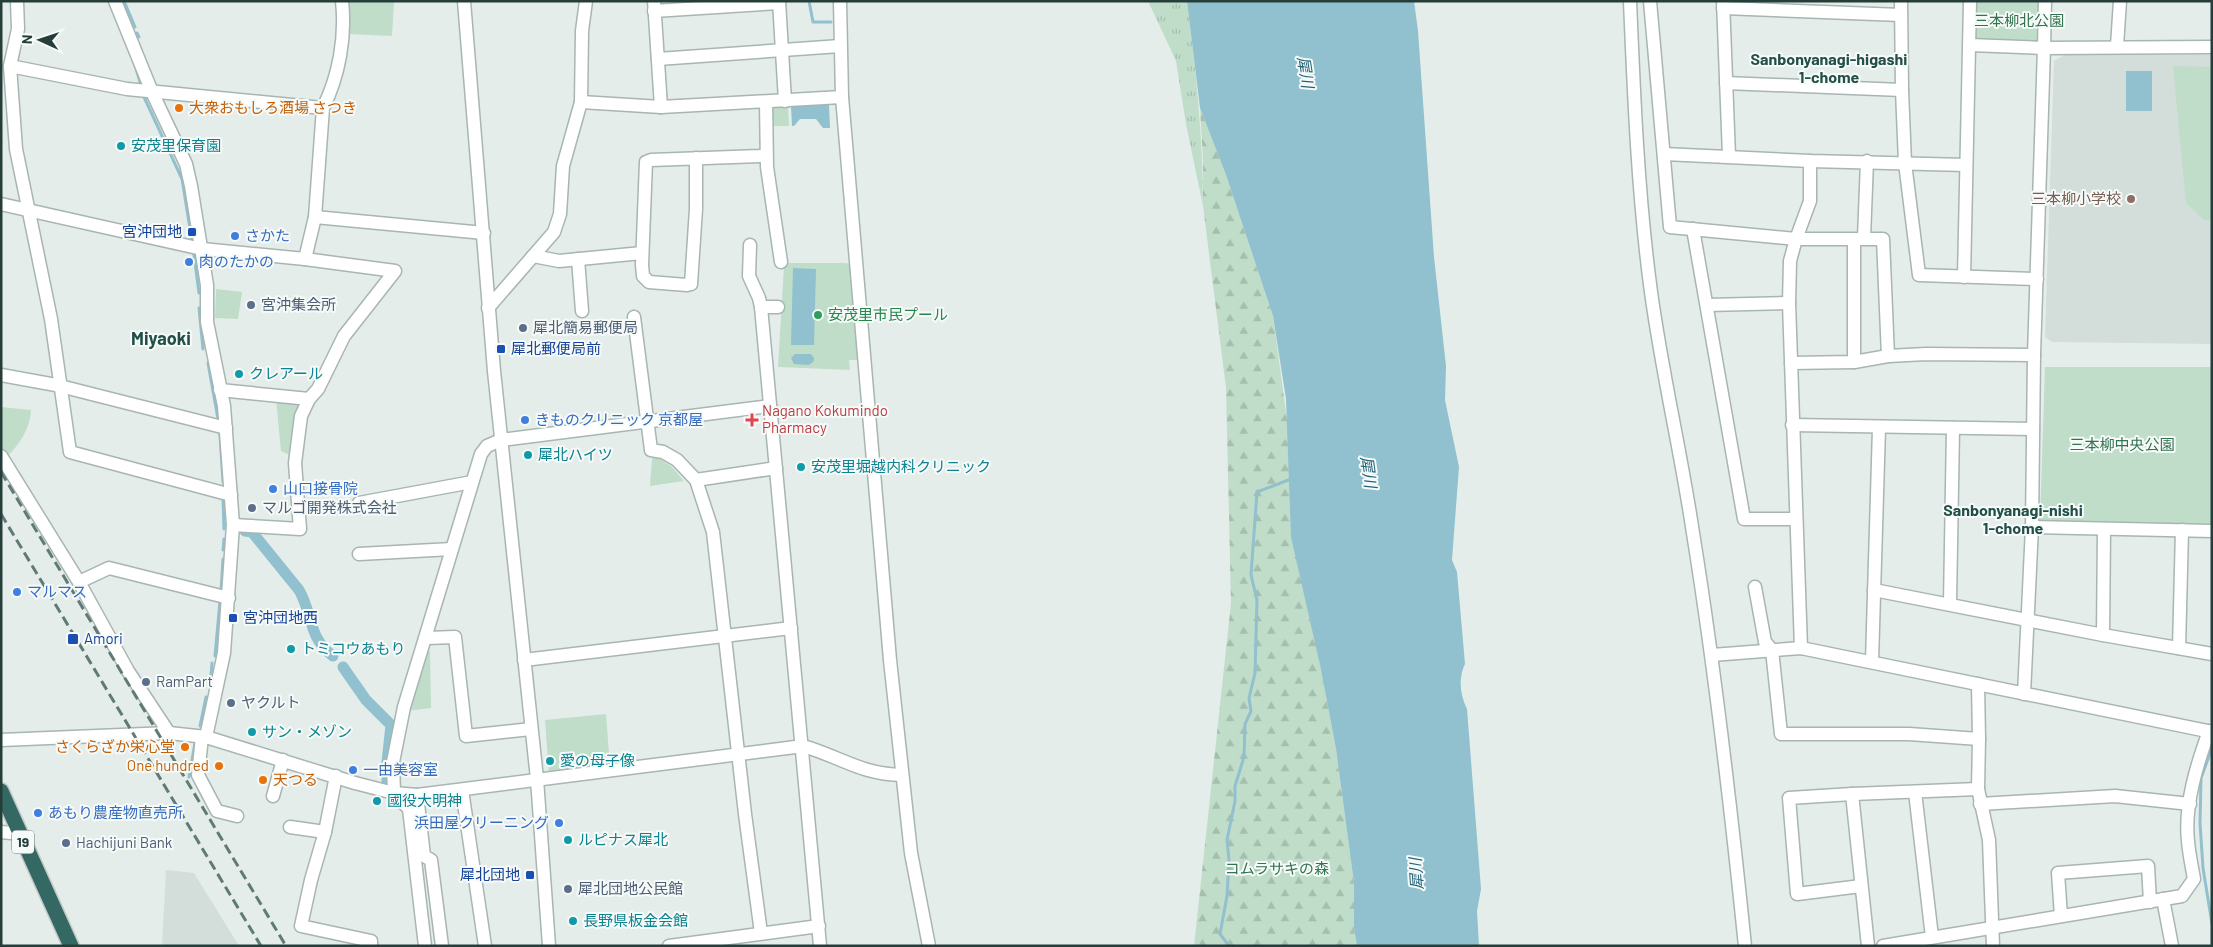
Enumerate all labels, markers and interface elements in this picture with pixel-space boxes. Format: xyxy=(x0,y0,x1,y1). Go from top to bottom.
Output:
park label: 三本柳北公園 xyxy=(1974,11,2064,29)
north arrow xyxy=(15,15,65,65)
text: N xyxy=(18,34,35,44)
district label: Sanbonyanagi-higashi 1-chome xyxy=(1751,49,1907,86)
water label: 犀川 xyxy=(1295,55,1319,91)
place label: 大衆おもしろ酒場 さつき xyxy=(189,98,357,116)
marker: 大衆おもしろ酒場 さつき xyxy=(173,102,185,114)
place label: 安茂里保育園 xyxy=(131,136,221,154)
marker: 安茂里保育園 xyxy=(115,140,127,152)
place label: 三本柳小学校 xyxy=(2031,189,2121,207)
marker: 三本柳小学校 xyxy=(2125,193,2137,205)
place label: 宮沖団地 xyxy=(122,222,182,240)
marker: 宮沖団地 xyxy=(186,226,198,238)
place label: さかた xyxy=(245,226,290,244)
marker: さかた xyxy=(229,230,241,242)
place label: 肉のたかの xyxy=(199,252,274,270)
marker: 肉のたかの xyxy=(183,256,195,268)
place label: 宮沖集会所 xyxy=(261,295,336,313)
marker: 宮沖集会所 xyxy=(245,299,257,311)
place label: 安茂里市民プール xyxy=(828,305,948,323)
marker: 安茂里市民プール xyxy=(812,309,824,321)
place label: 犀北簡易郵便局 xyxy=(533,318,638,336)
marker: 犀北簡易郵便局 xyxy=(517,322,529,334)
district label: Miyaoki xyxy=(131,327,191,349)
place label: 犀北郵便局前 xyxy=(511,339,601,357)
marker: 犀北郵便局前 xyxy=(495,343,507,355)
place label: クレアール xyxy=(249,364,323,382)
marker: クレアール xyxy=(233,368,245,380)
place label: Nagano Kokumindo Pharmacy xyxy=(762,401,888,436)
place label: きものクリニック 京都屋 xyxy=(535,410,703,428)
marker: きものクリニック 京都屋 xyxy=(519,414,531,426)
marker: Nagano Kokumindo Pharmacy xyxy=(746,414,758,426)
park label: 三本柳中央公園 xyxy=(2069,435,2175,453)
place label: 犀北ハイツ xyxy=(538,445,613,463)
marker: 犀北ハイツ xyxy=(522,449,534,461)
water label: 犀川 xyxy=(1358,455,1381,491)
place label: 安茂里堀越内科クリニック xyxy=(811,457,991,475)
marker: 安茂里堀越内科クリニック xyxy=(795,461,807,473)
place label: 山口接骨院 xyxy=(283,479,358,497)
marker: 山口接骨院 xyxy=(267,483,279,495)
place label: マルゴ開発株式会社 xyxy=(262,498,397,516)
district label: Sanbonyanagi-nishi 1-chome xyxy=(1943,500,2083,537)
marker: マルゴ開発株式会社 xyxy=(246,502,258,514)
place label: マルマス xyxy=(27,582,87,600)
marker: マルマス xyxy=(11,586,23,598)
place label: 宮沖団地西 xyxy=(243,608,318,626)
marker: 宮沖団地西 xyxy=(227,612,239,624)
place label: Amori xyxy=(84,629,123,647)
marker: Amori xyxy=(66,632,80,646)
place label: トミコウあもり xyxy=(301,639,405,657)
marker: トミコウあもり xyxy=(285,643,297,655)
place label: RamPart xyxy=(156,672,213,690)
marker: RamPart xyxy=(140,676,152,688)
place label: ヤクルト xyxy=(241,693,301,711)
marker: ヤクルト xyxy=(225,697,237,709)
place label: サン・メゾン xyxy=(262,722,352,740)
marker: サン・メゾン xyxy=(246,726,258,738)
place label: さくらざか栄心堂 xyxy=(55,737,175,755)
marker: さくらざか栄心堂 xyxy=(179,741,191,753)
place label: 愛の母子像 xyxy=(560,751,635,769)
marker: 愛の母子像 xyxy=(544,755,556,767)
place label: One hundred xyxy=(127,756,209,774)
marker: One hundred xyxy=(213,760,225,772)
place label: 一由美容室 xyxy=(363,760,438,778)
marker: 一由美容室 xyxy=(347,764,359,776)
place label: 天つる xyxy=(273,770,318,788)
marker: 天つる xyxy=(257,774,269,786)
place label: 國役大明神 xyxy=(387,791,462,809)
marker: 國役大明神 xyxy=(371,795,383,807)
place label: あもり農産物直売所 xyxy=(48,803,183,821)
marker: あもり農産物直売所 xyxy=(32,807,44,819)
place label: 浜田屋クリーニング xyxy=(414,813,549,831)
marker: 浜田屋クリーニング xyxy=(553,817,565,829)
road number: 19 xyxy=(12,830,34,854)
place label: ルピナス犀北 xyxy=(578,830,668,848)
place label: Hachijuni Bank xyxy=(76,833,173,851)
marker: ルピナス犀北 xyxy=(562,834,574,846)
marker: Hachijuni Bank xyxy=(60,837,72,849)
water label: 犀川 xyxy=(1405,855,1426,891)
park label: コムラサキの森 xyxy=(1225,859,1329,877)
place label: 犀北団地 xyxy=(460,865,520,883)
marker: 犀北団地 xyxy=(524,869,536,881)
place label: 犀北団地公民館 xyxy=(578,879,683,897)
marker: 犀北団地公民館 xyxy=(562,883,574,895)
place label: 長野県板金会館 xyxy=(583,911,688,929)
marker: 長野県板金会館 xyxy=(567,915,579,927)

